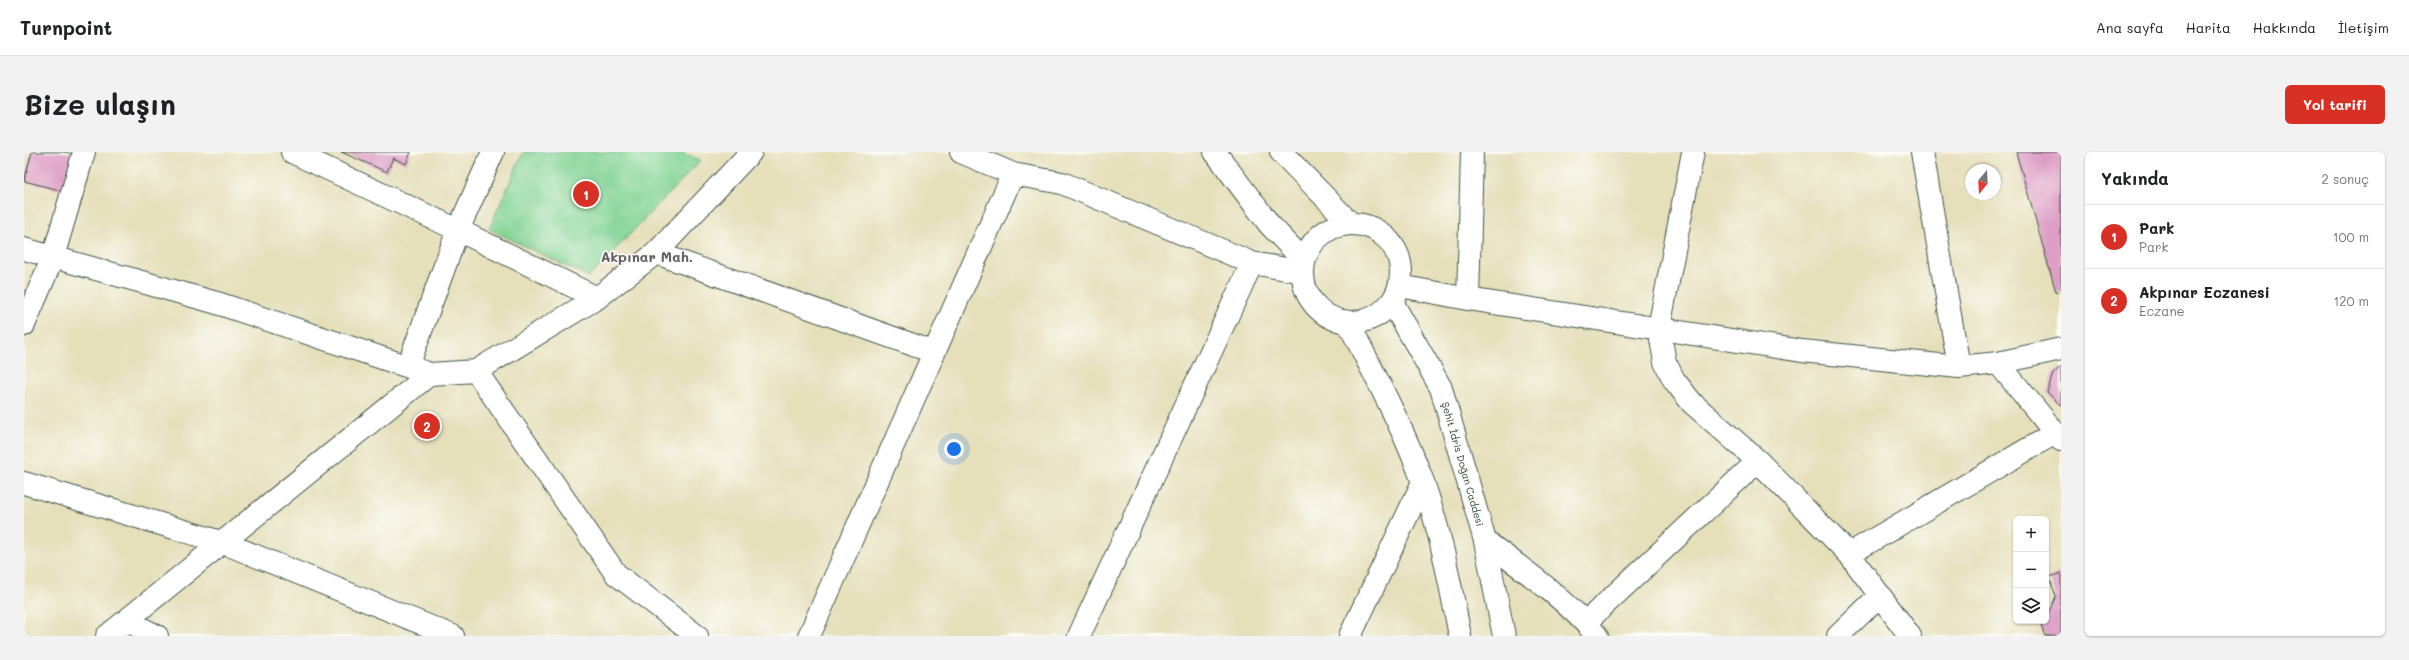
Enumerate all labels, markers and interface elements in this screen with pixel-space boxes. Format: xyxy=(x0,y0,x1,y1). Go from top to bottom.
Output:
text: Turnpoint xyxy=(20,15,112,40)
text: Ana sayfa xyxy=(2096,18,2164,37)
text: Harita xyxy=(2186,18,2231,37)
text: Hakkında xyxy=(2253,18,2316,37)
text: İletişim xyxy=(2338,18,2389,37)
button: Yol tarifi xyxy=(2285,85,2385,124)
text: Bize ulaşın xyxy=(24,86,176,122)
north arrow xyxy=(1965,164,2001,200)
text: Yakında xyxy=(2101,167,2169,189)
text: 2 sonuç xyxy=(2322,170,2369,187)
pin: 1 xyxy=(573,179,599,209)
text: Park xyxy=(2139,218,2174,238)
text: 1 xyxy=(2111,228,2117,245)
text: 100 m xyxy=(2333,228,2369,245)
text: Park xyxy=(2139,238,2168,255)
district label: Akpınar Mah. xyxy=(601,247,693,266)
text: Akpınar Eczanesi xyxy=(2139,282,2270,302)
text: 2 xyxy=(2110,292,2118,309)
text: 120 m xyxy=(2333,292,2369,309)
text: Eczane xyxy=(2139,302,2185,319)
street label: Şehit İdris Doğan Caddesi xyxy=(1439,400,1487,528)
pin: 2 xyxy=(414,411,440,441)
your location xyxy=(944,439,964,459)
map controls xyxy=(2013,516,2049,624)
button: + xyxy=(2013,516,2049,552)
button: − xyxy=(2013,552,2049,588)
button: layers xyxy=(2013,588,2049,624)

